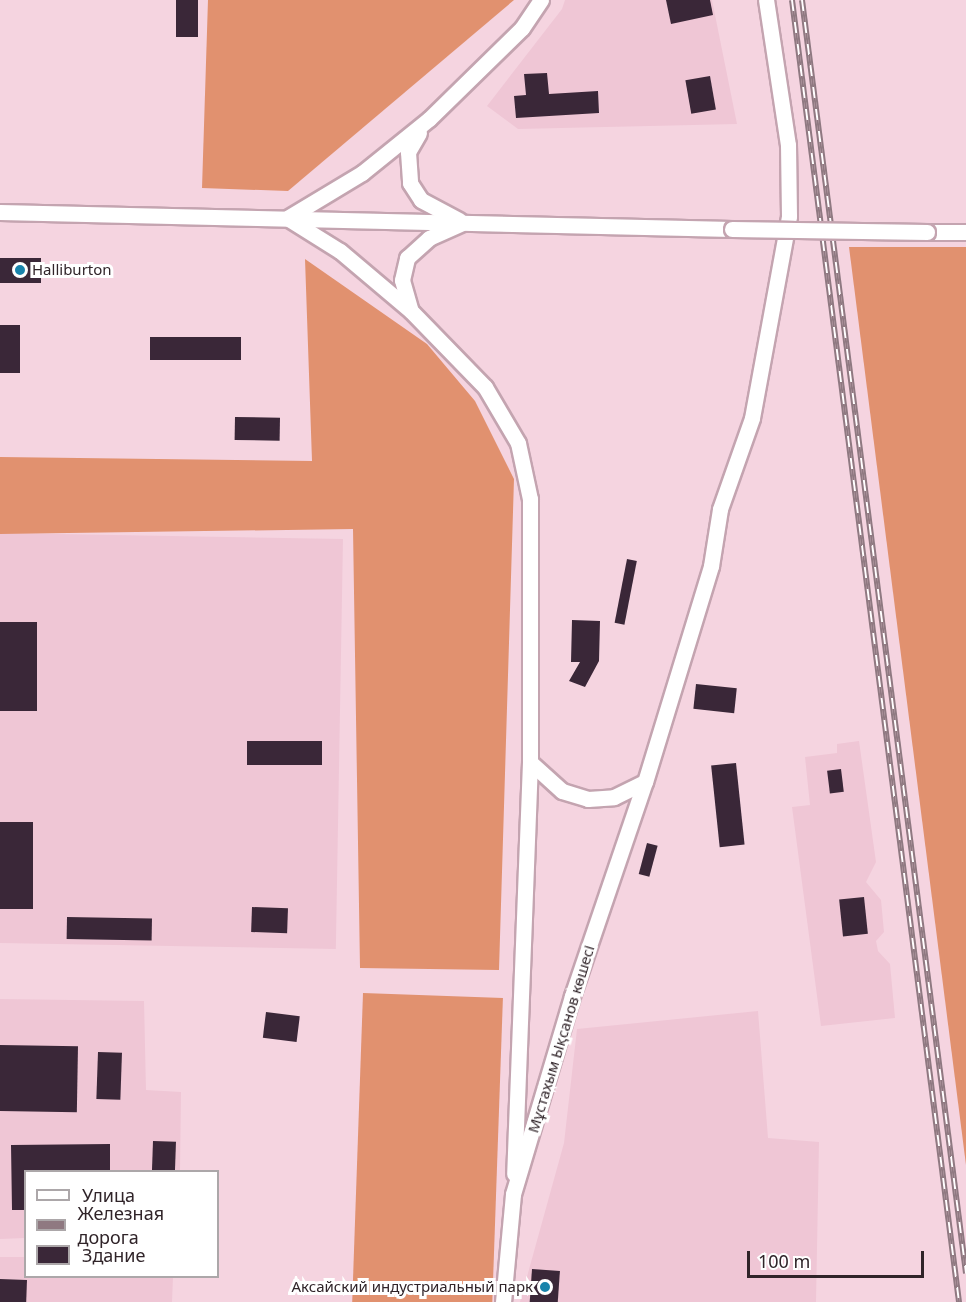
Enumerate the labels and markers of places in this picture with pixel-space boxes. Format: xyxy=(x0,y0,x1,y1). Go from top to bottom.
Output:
place label: Halliburton xyxy=(32,261,112,279)
marker: Halliburton xyxy=(13,263,27,277)
place label: Аксайский индустриальный парк xyxy=(292,1278,533,1296)
marker: Аксайский индустриальный парк xyxy=(538,1280,552,1294)

